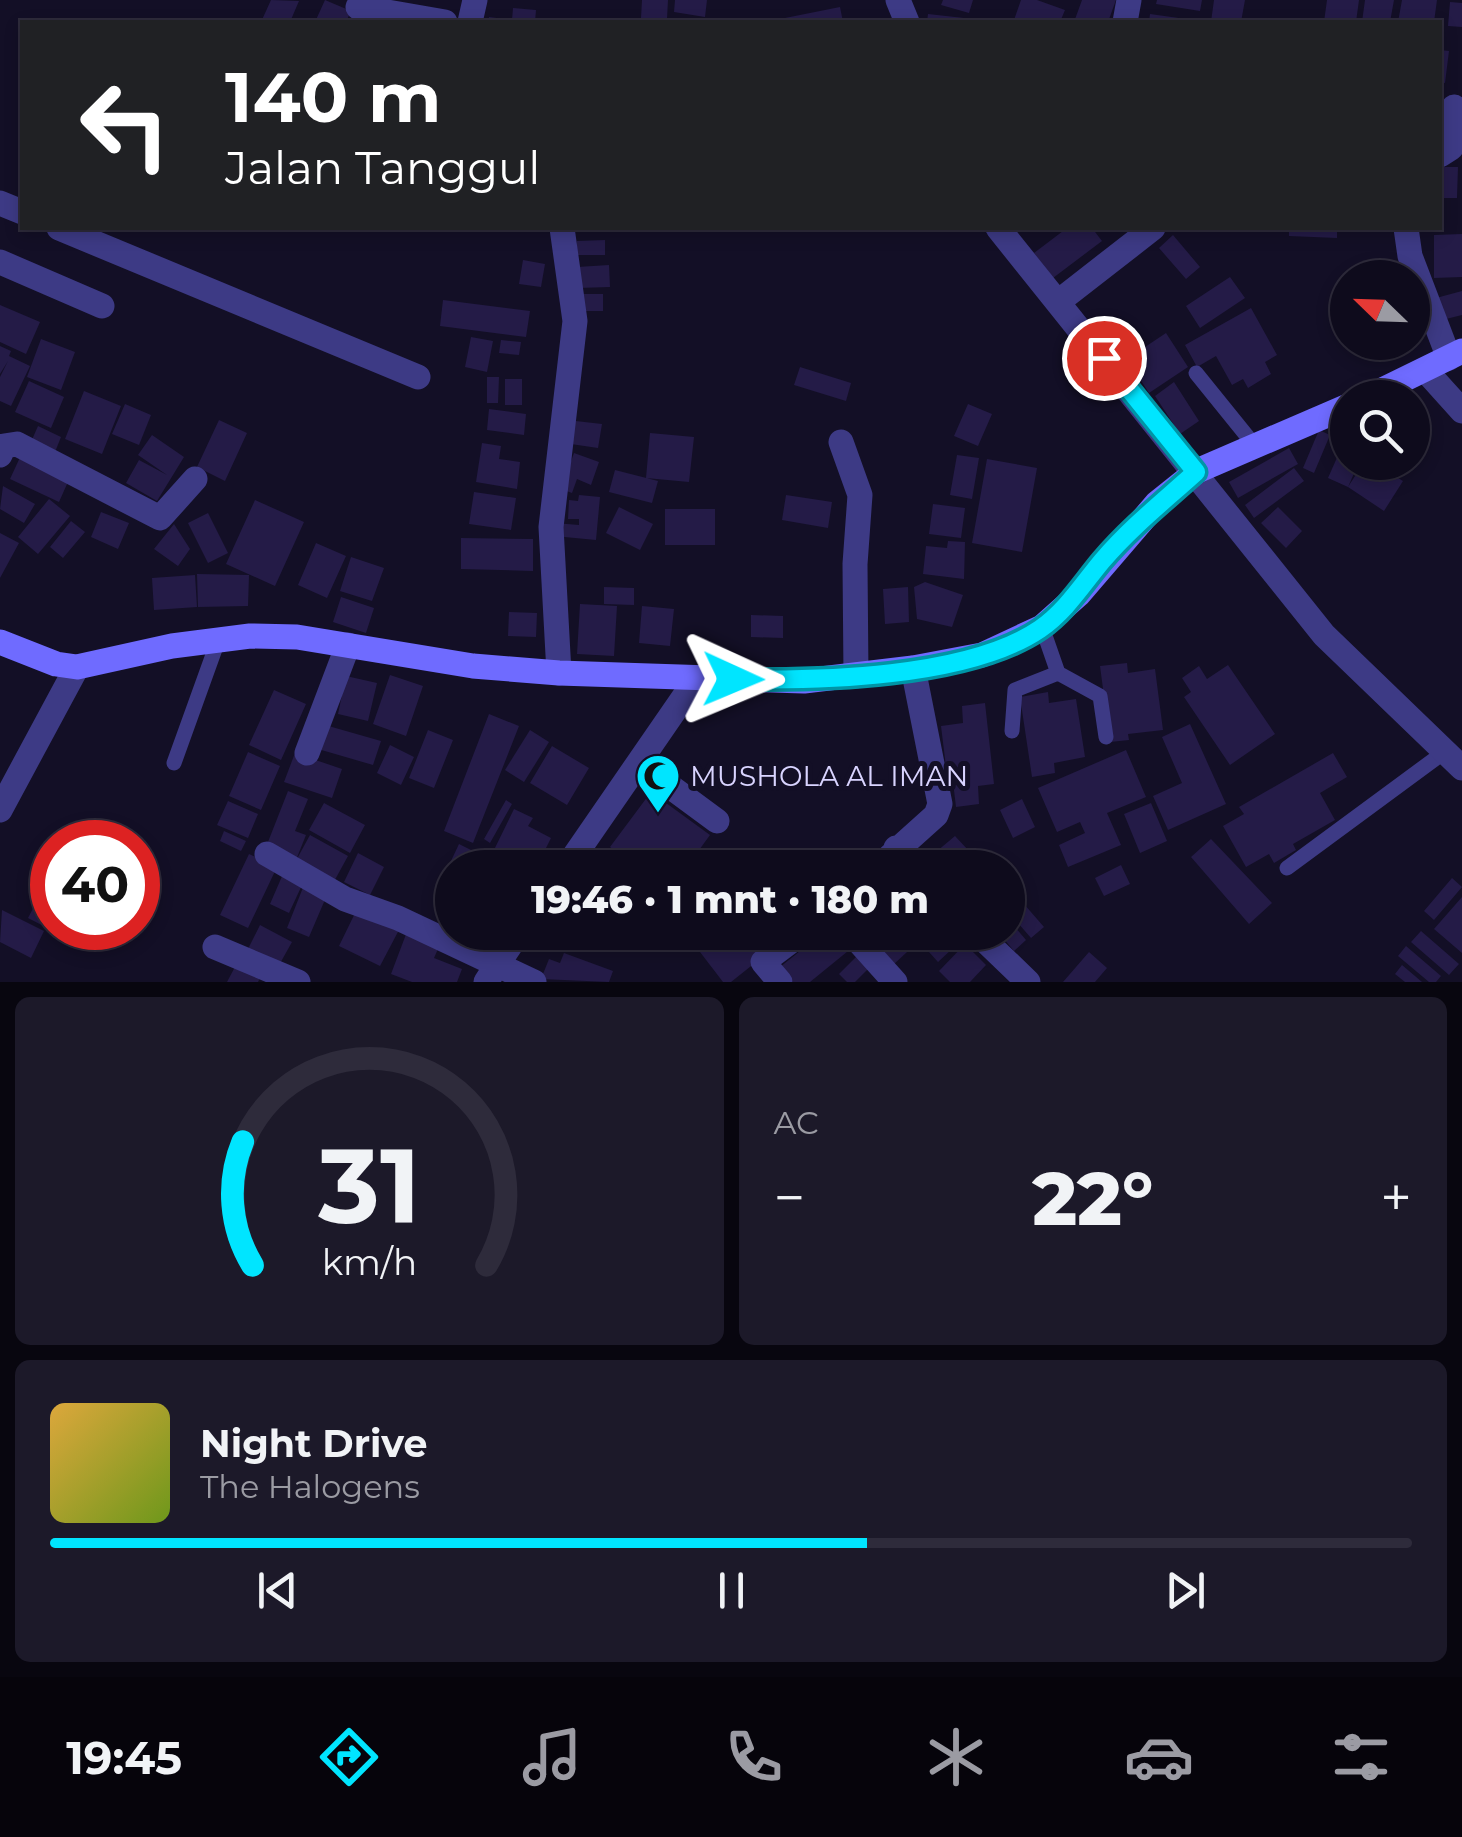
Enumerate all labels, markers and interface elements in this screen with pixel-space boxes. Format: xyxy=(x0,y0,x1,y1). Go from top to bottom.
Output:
text: 140 m xyxy=(225,54,441,140)
icon: left xyxy=(60,60,190,190)
text: Jalan Tanggul xyxy=(225,140,540,195)
north arrow xyxy=(1330,260,1430,360)
map controls xyxy=(1330,260,1430,480)
pin xyxy=(1062,316,1147,401)
icon: arrive xyxy=(1077,331,1132,386)
button: search xyxy=(1330,380,1430,480)
position arrow xyxy=(681,627,785,731)
mosque icon: MUSHOLA AL IMAN xyxy=(635,753,681,814)
place label: MUSHOLA AL IMAN xyxy=(690,759,968,793)
speed limit sign: 40 xyxy=(30,820,160,950)
text: 19:46 · 1 mnt · 180 m xyxy=(531,876,929,923)
text: AC xyxy=(774,1103,819,1142)
text: 31 xyxy=(317,1122,420,1249)
text: 22° xyxy=(1032,1152,1153,1244)
text: − xyxy=(774,1164,805,1231)
text: + xyxy=(1380,1164,1412,1231)
text: km/h xyxy=(322,1240,417,1284)
text: Night Drive xyxy=(200,1420,427,1467)
text: The Halogens xyxy=(200,1467,420,1506)
icon: previous xyxy=(250,1563,305,1618)
icon: pause xyxy=(704,1563,759,1618)
icon: next xyxy=(1158,1563,1213,1618)
icon: directions xyxy=(314,1722,384,1792)
icon: music xyxy=(517,1722,587,1792)
icon: phone xyxy=(719,1722,789,1792)
icon: climate xyxy=(921,1722,991,1792)
icon: car xyxy=(1124,1722,1194,1792)
icon: filters xyxy=(1326,1722,1396,1792)
text: 19:45 xyxy=(66,1730,182,1785)

